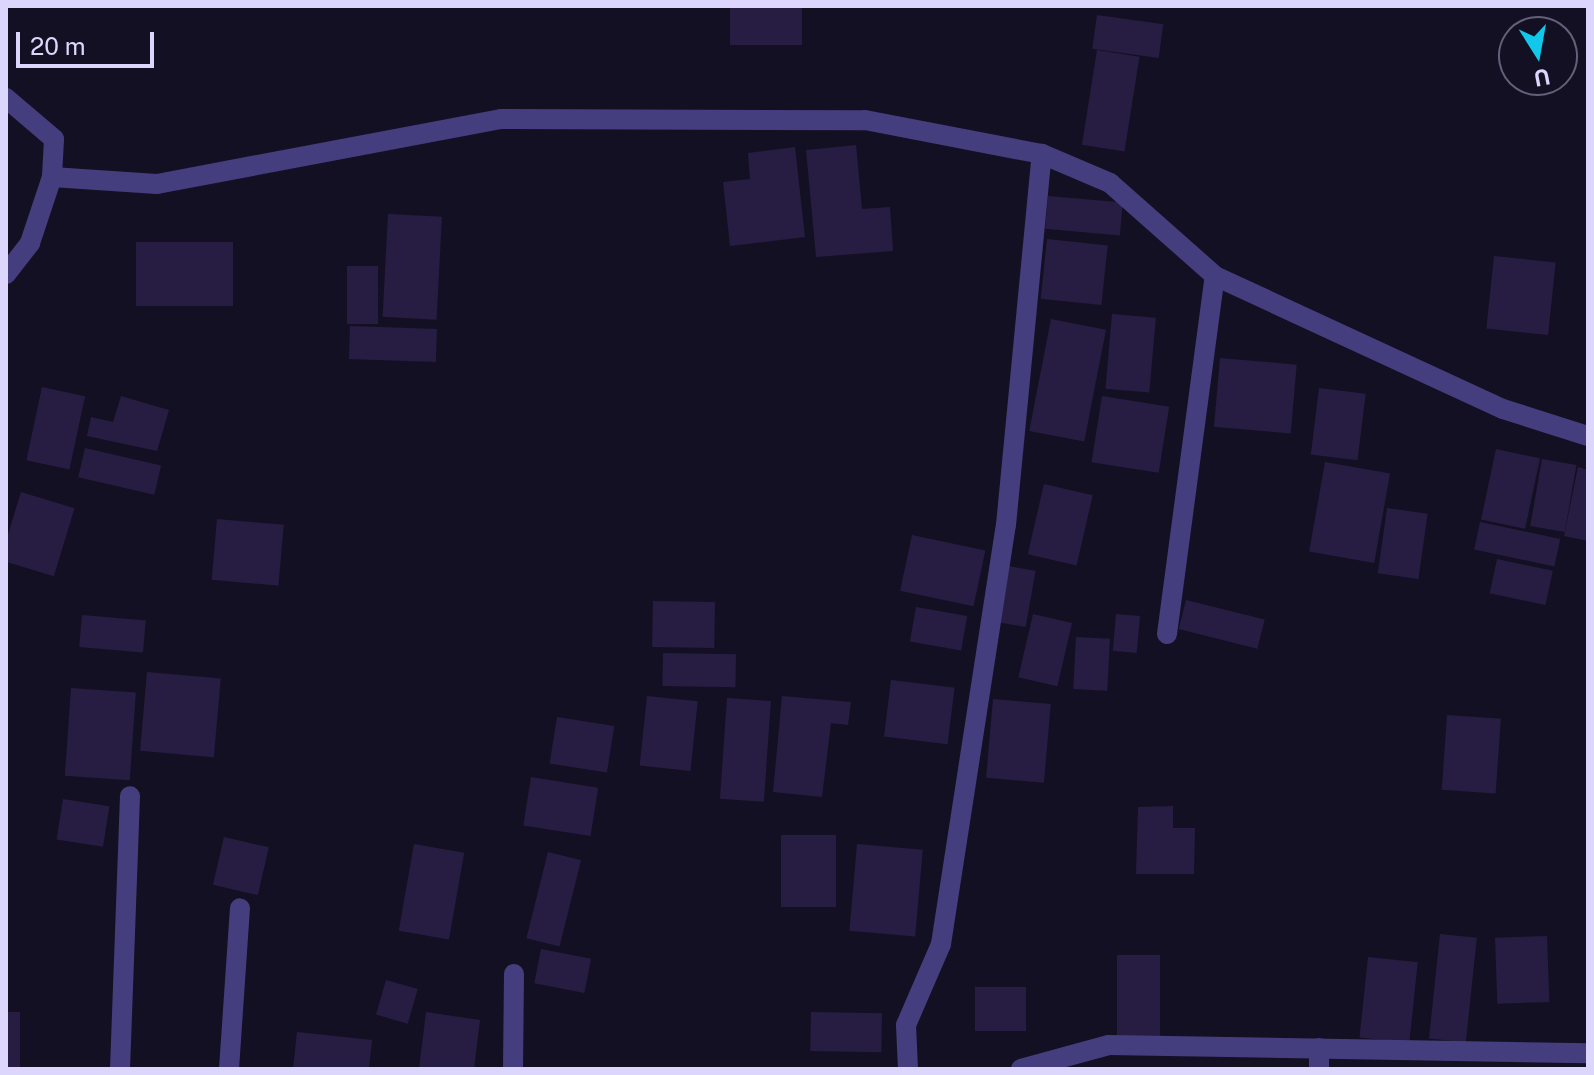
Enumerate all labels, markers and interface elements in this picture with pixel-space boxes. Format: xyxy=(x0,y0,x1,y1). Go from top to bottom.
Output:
scale bar xyxy=(20,16,158,66)
north arrow xyxy=(1498,16,1578,96)
text: 20 m xyxy=(30,32,86,60)
text: U xyxy=(1532,63,1553,92)

